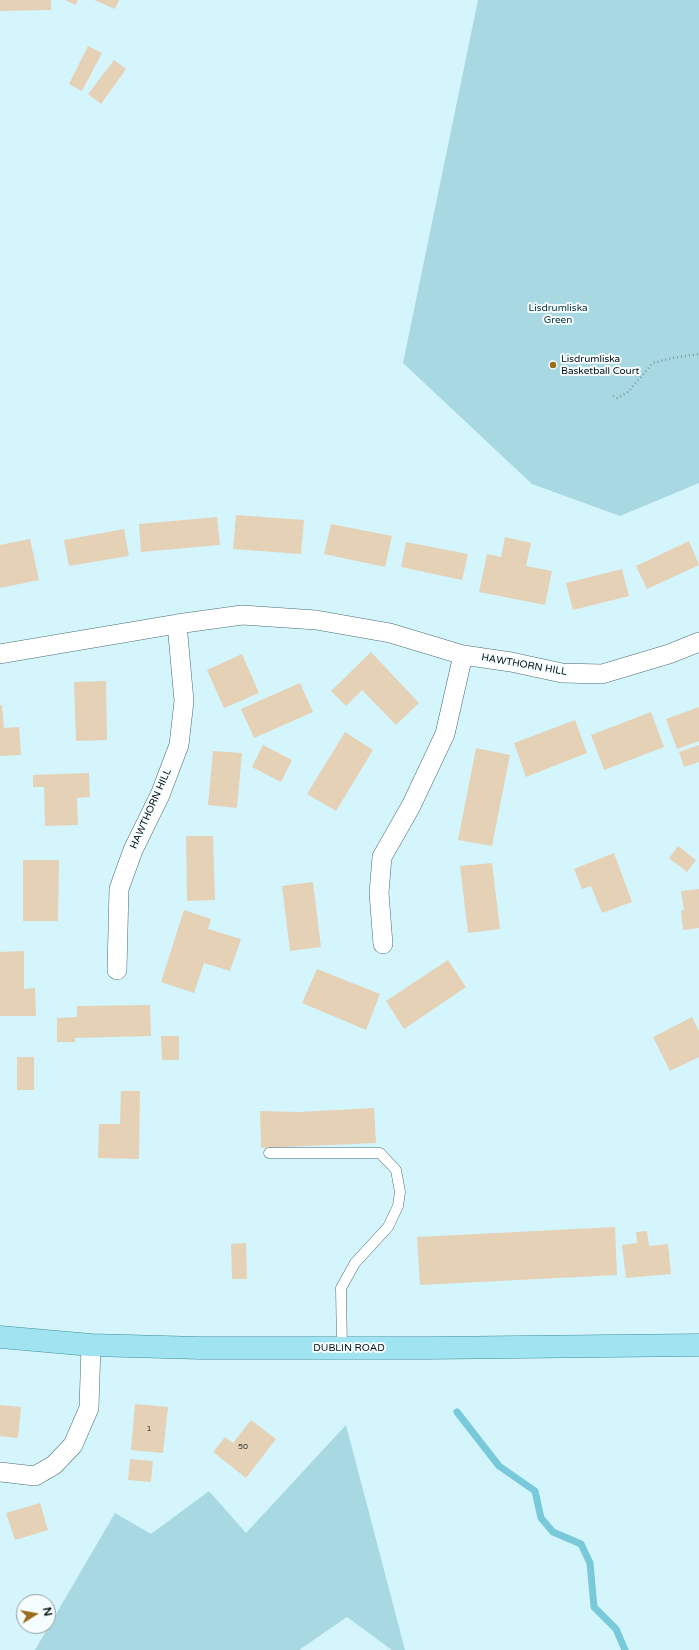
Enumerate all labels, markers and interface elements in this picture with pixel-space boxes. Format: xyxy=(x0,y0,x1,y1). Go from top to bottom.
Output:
park label: Lisdrumliska Green xyxy=(528,302,588,326)
place label: Lisdrumliska Basketball Court xyxy=(561,353,639,376)
marker: Lisdrumliska Basketball Court xyxy=(548,360,558,370)
street label: HAWTHORN HILL xyxy=(480,652,568,678)
street label: HAWTHORN HILL xyxy=(128,767,174,851)
street label: DUBLIN ROAD xyxy=(313,1342,385,1354)
house number: 1 xyxy=(146,1424,152,1434)
house number: 50 xyxy=(238,1442,248,1452)
north arrow xyxy=(16,1594,56,1634)
text: N xyxy=(40,1606,55,1617)

